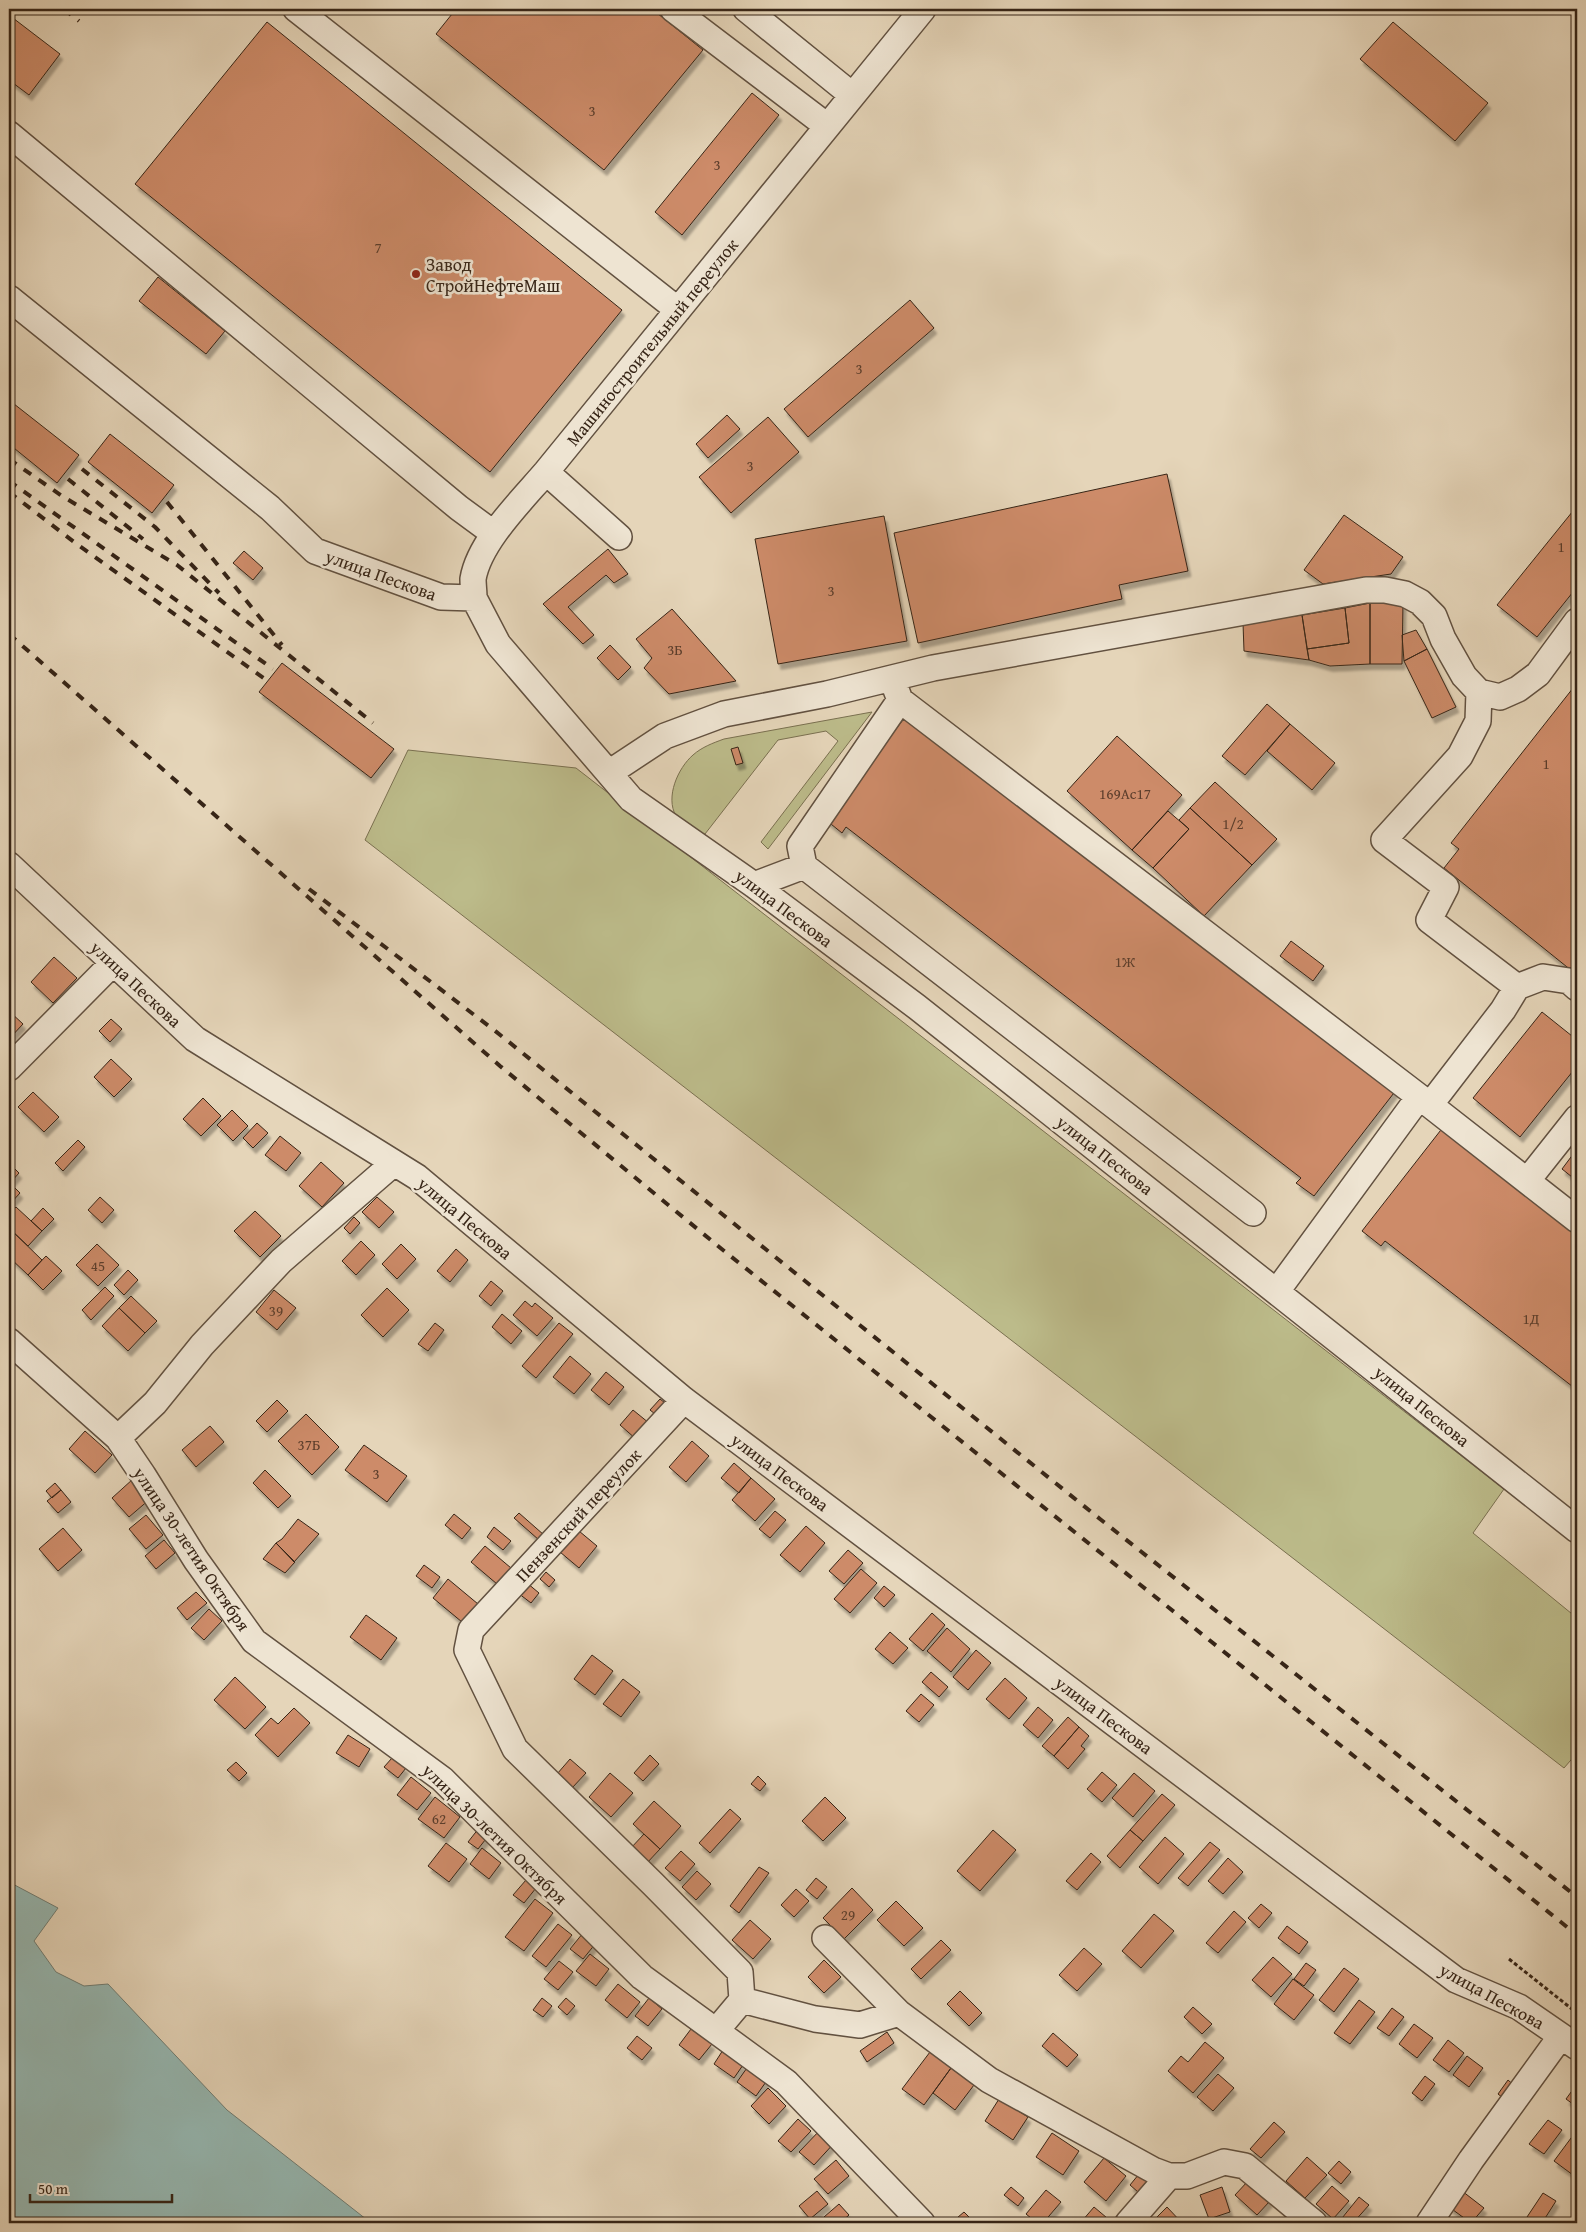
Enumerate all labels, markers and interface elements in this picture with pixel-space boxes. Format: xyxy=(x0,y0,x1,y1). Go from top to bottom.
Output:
house number: 3 xyxy=(588,100,596,121)
house number: 3 xyxy=(713,154,721,175)
street label: Машиностроительный переулок xyxy=(560,232,745,452)
house number: 7 xyxy=(374,237,382,258)
place label: Завод СтройНефтеМаш xyxy=(426,251,560,299)
marker: Завод СтройНефтеМаш xyxy=(410,268,422,280)
house number: 3 xyxy=(855,358,863,379)
house number: 3 xyxy=(746,455,754,476)
house number: 1 xyxy=(1557,536,1565,557)
street label: улица Пескова xyxy=(321,542,441,608)
house number: 3 xyxy=(827,580,835,601)
house number: 3Б xyxy=(667,639,683,660)
house number: 1 xyxy=(1542,753,1550,774)
house number: 169Ас17 xyxy=(1099,783,1151,804)
house number: 1/2 xyxy=(1222,813,1244,834)
street label: улица Пескова xyxy=(729,862,839,954)
street label: улица Пескова xyxy=(83,934,188,1034)
house number: 1Ж xyxy=(1115,951,1136,972)
street label: улица Пескова xyxy=(1050,1108,1160,1202)
street label: улица Пескова xyxy=(411,1170,519,1266)
house number: 45 xyxy=(91,1255,105,1276)
house number: 39 xyxy=(269,1300,283,1321)
house number: 1Д xyxy=(1523,1308,1540,1329)
street label: улица Пескова xyxy=(1367,1358,1476,1453)
street label: улица Пескова xyxy=(725,1426,835,1518)
house number: 37Б xyxy=(298,1434,320,1455)
street label: Пензенский переулок xyxy=(509,1442,648,1588)
street label: улица 30-летия Октября xyxy=(126,1461,257,1637)
house number: 3 xyxy=(372,1463,380,1484)
street label: улица Пескова xyxy=(1049,1669,1159,1761)
street label: улица 30-летия Октября xyxy=(415,1757,574,1911)
house number: 62 xyxy=(432,1808,446,1829)
house number: 29 xyxy=(841,1904,855,1925)
street label: улица Пескова xyxy=(1434,1955,1550,2036)
scale bar xyxy=(30,2172,172,2204)
text: 50 m xyxy=(38,2178,69,2199)

